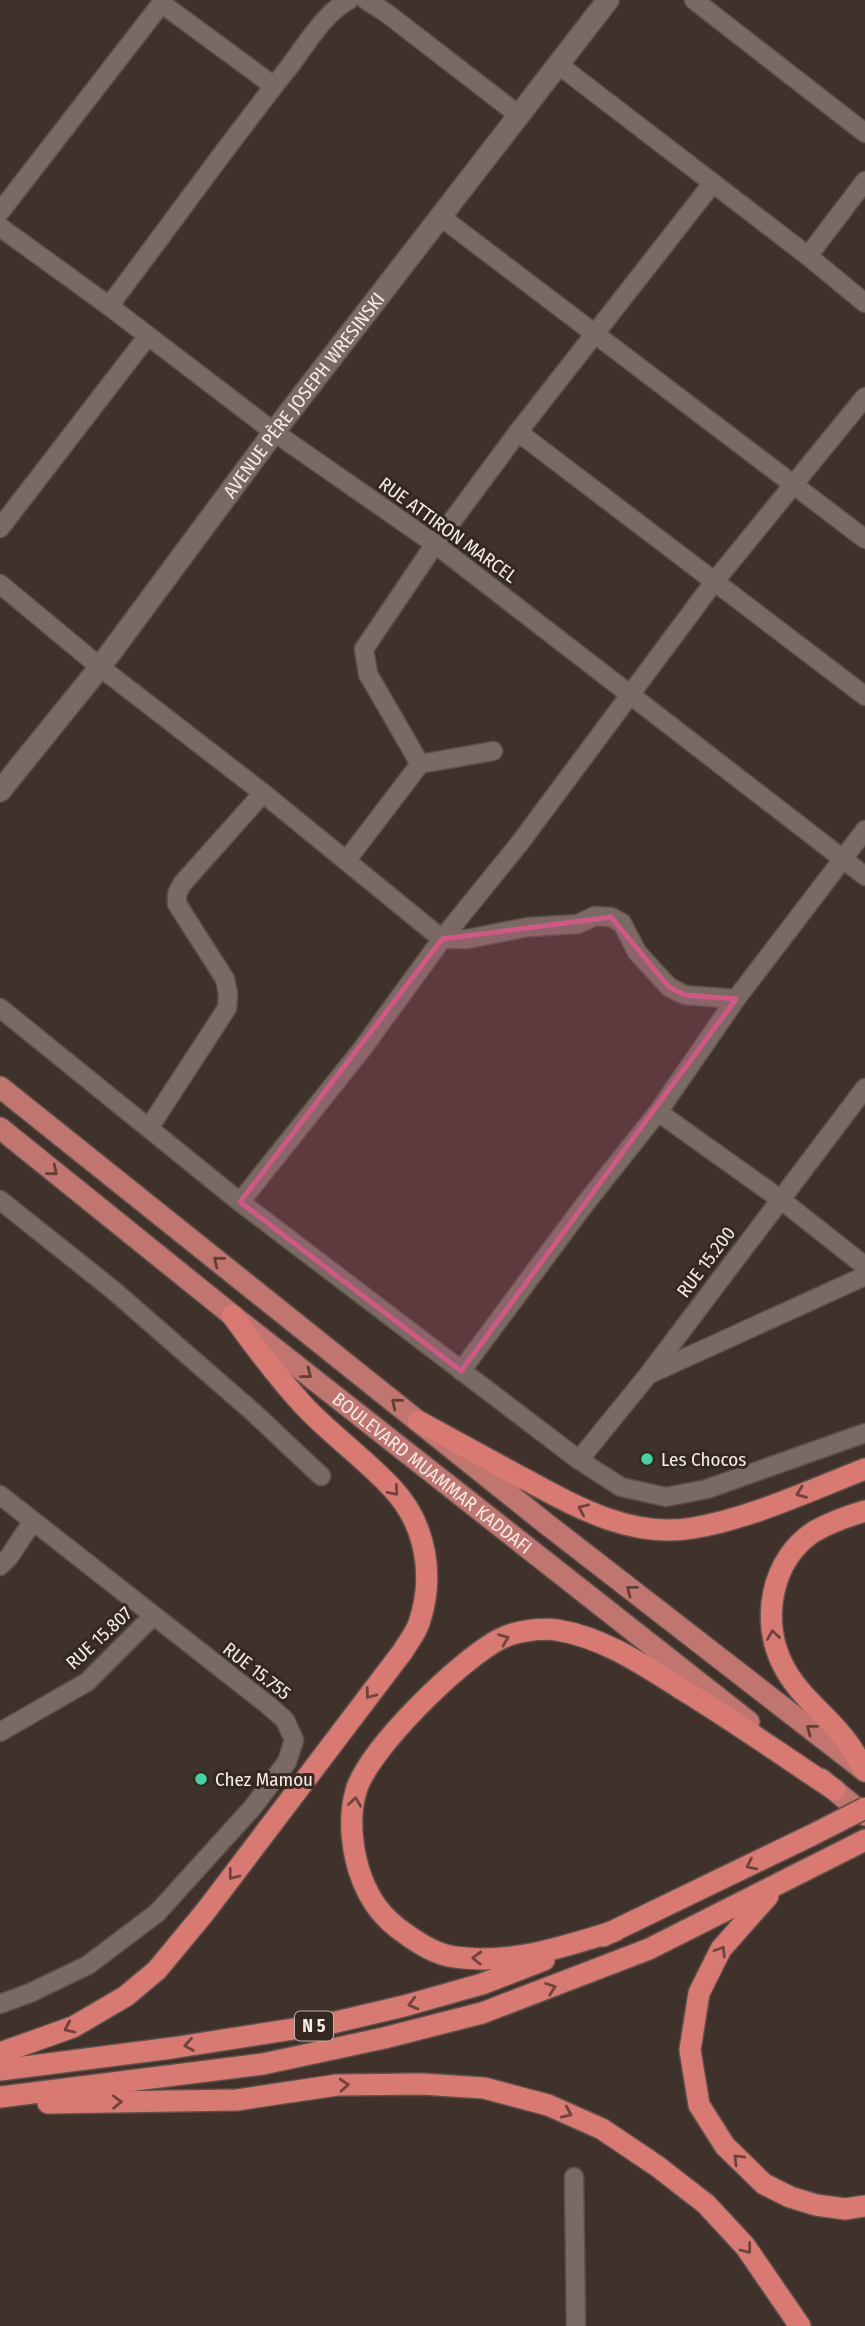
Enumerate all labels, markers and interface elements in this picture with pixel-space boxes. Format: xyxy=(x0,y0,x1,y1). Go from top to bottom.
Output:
street label: AVENUE PÈRE JOSEPH WRESINSKI xyxy=(218,288,389,502)
street label: RUE ATTIRON MARCEL xyxy=(374,472,522,588)
one-way arrow xyxy=(45,1163,58,1175)
street label: RUE 15.200 xyxy=(672,1222,740,1302)
one-way arrow xyxy=(213,1256,225,1269)
one-way arrow xyxy=(300,1366,312,1379)
street label: BOULEVARD MUAMMAR KADDAFI xyxy=(328,1387,537,1558)
one-way arrow xyxy=(391,1398,403,1411)
place label: Les Chocos xyxy=(661,1448,746,1471)
marker: Les Chocos xyxy=(639,1451,655,1467)
one-way arrow xyxy=(386,1483,398,1496)
one-way arrow xyxy=(796,1485,808,1499)
one-way arrow xyxy=(578,1503,590,1517)
one-way arrow xyxy=(627,1585,639,1598)
street label: RUE 15.807 xyxy=(61,1602,137,1674)
one-way arrow xyxy=(766,1629,781,1641)
one-way arrow xyxy=(498,1633,510,1647)
street label: RUE 15.755 xyxy=(219,1637,295,1705)
one-way arrow xyxy=(366,1686,379,1698)
one-way arrow xyxy=(806,1725,819,1738)
place label: Chez Mamou xyxy=(215,1768,313,1791)
marker: Chez Mamou xyxy=(193,1771,209,1787)
one-way arrow xyxy=(347,1796,362,1808)
one-way arrow xyxy=(746,1856,758,1870)
one-way arrow xyxy=(229,1867,241,1880)
one-way arrow xyxy=(712,1946,725,1959)
one-way arrow xyxy=(471,1950,482,1966)
one-way arrow xyxy=(544,1982,556,1996)
one-way arrow xyxy=(407,1995,419,2010)
road number: N 5 xyxy=(295,2012,333,2040)
one-way arrow xyxy=(64,2020,76,2034)
one-way arrow xyxy=(183,2037,195,2052)
one-way arrow xyxy=(338,2078,349,2093)
one-way arrow xyxy=(112,2094,123,2110)
one-way arrow xyxy=(560,2105,572,2119)
one-way arrow xyxy=(734,2154,747,2167)
one-way arrow xyxy=(738,2241,751,2254)

